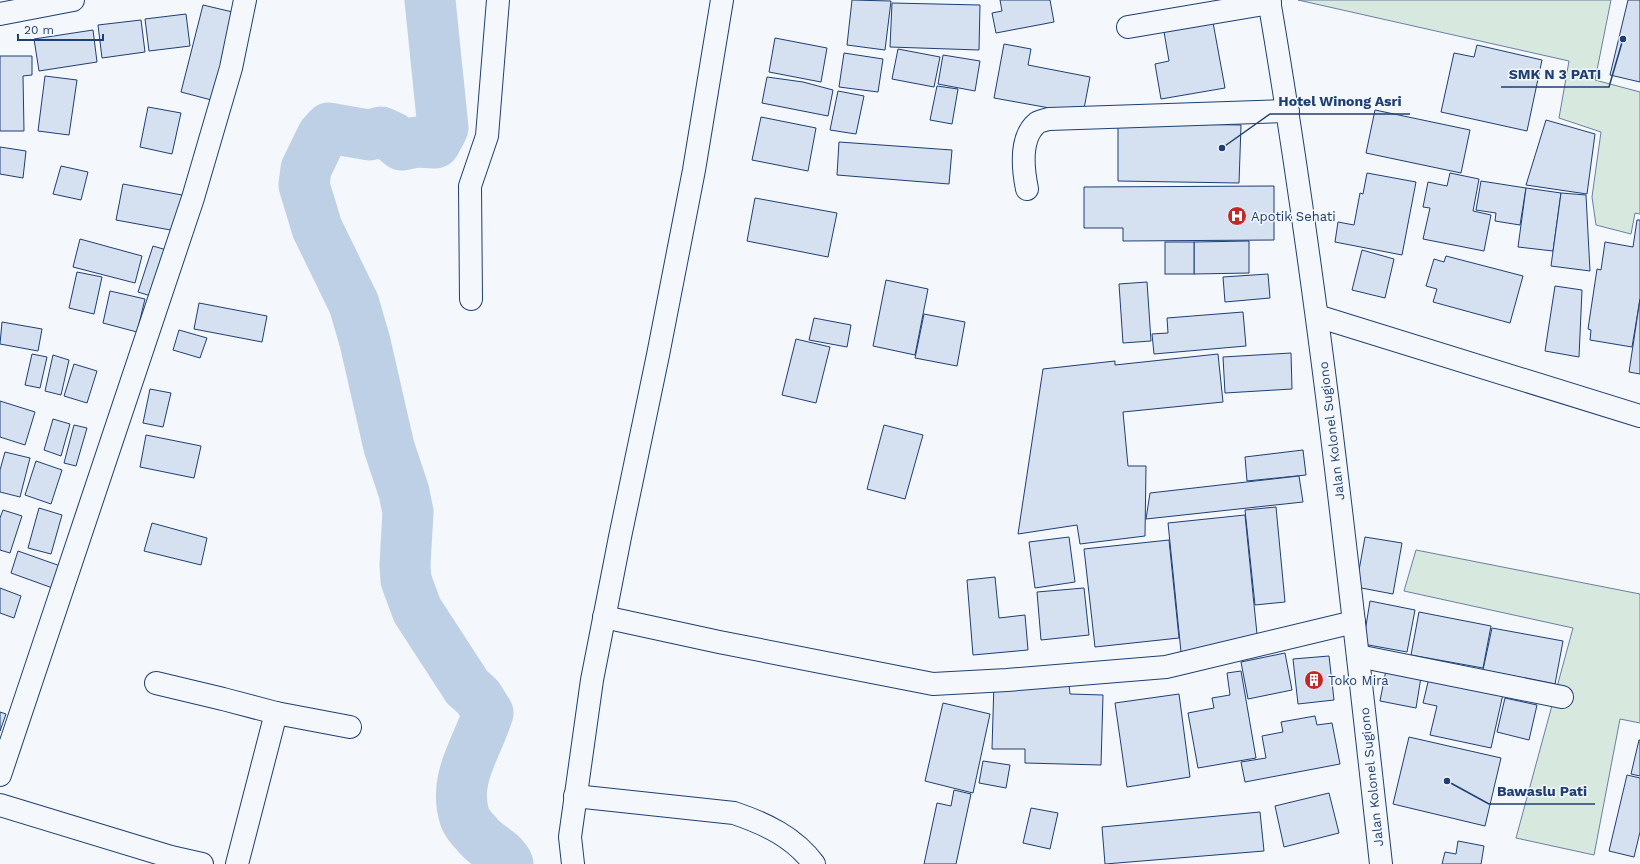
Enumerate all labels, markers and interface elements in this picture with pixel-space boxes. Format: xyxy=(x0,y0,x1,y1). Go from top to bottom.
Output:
scale bar xyxy=(18,16,103,42)
text: 20 m xyxy=(24,23,54,37)
callout: SMK N 3 PATI xyxy=(1501,61,1609,87)
text: SMK N 3 PATI xyxy=(1509,66,1601,82)
callout: Hotel Winong Asri xyxy=(1270,88,1410,114)
text: Hotel Winong Asri xyxy=(1278,93,1402,109)
hospital icon: Apotik Sehati xyxy=(1226,205,1248,227)
place label: Apotik Sehati xyxy=(1251,209,1336,224)
street label: Jalan Kolonel Sugiono xyxy=(1316,361,1347,501)
building icon: Toko Mira xyxy=(1303,669,1325,691)
place label: Toko Mira xyxy=(1328,673,1389,688)
street label: Jalan Kolonel Sugiono xyxy=(1357,707,1386,847)
callout: Bawaslu Pati xyxy=(1489,778,1595,804)
text: Bawaslu Pati xyxy=(1497,783,1587,799)

